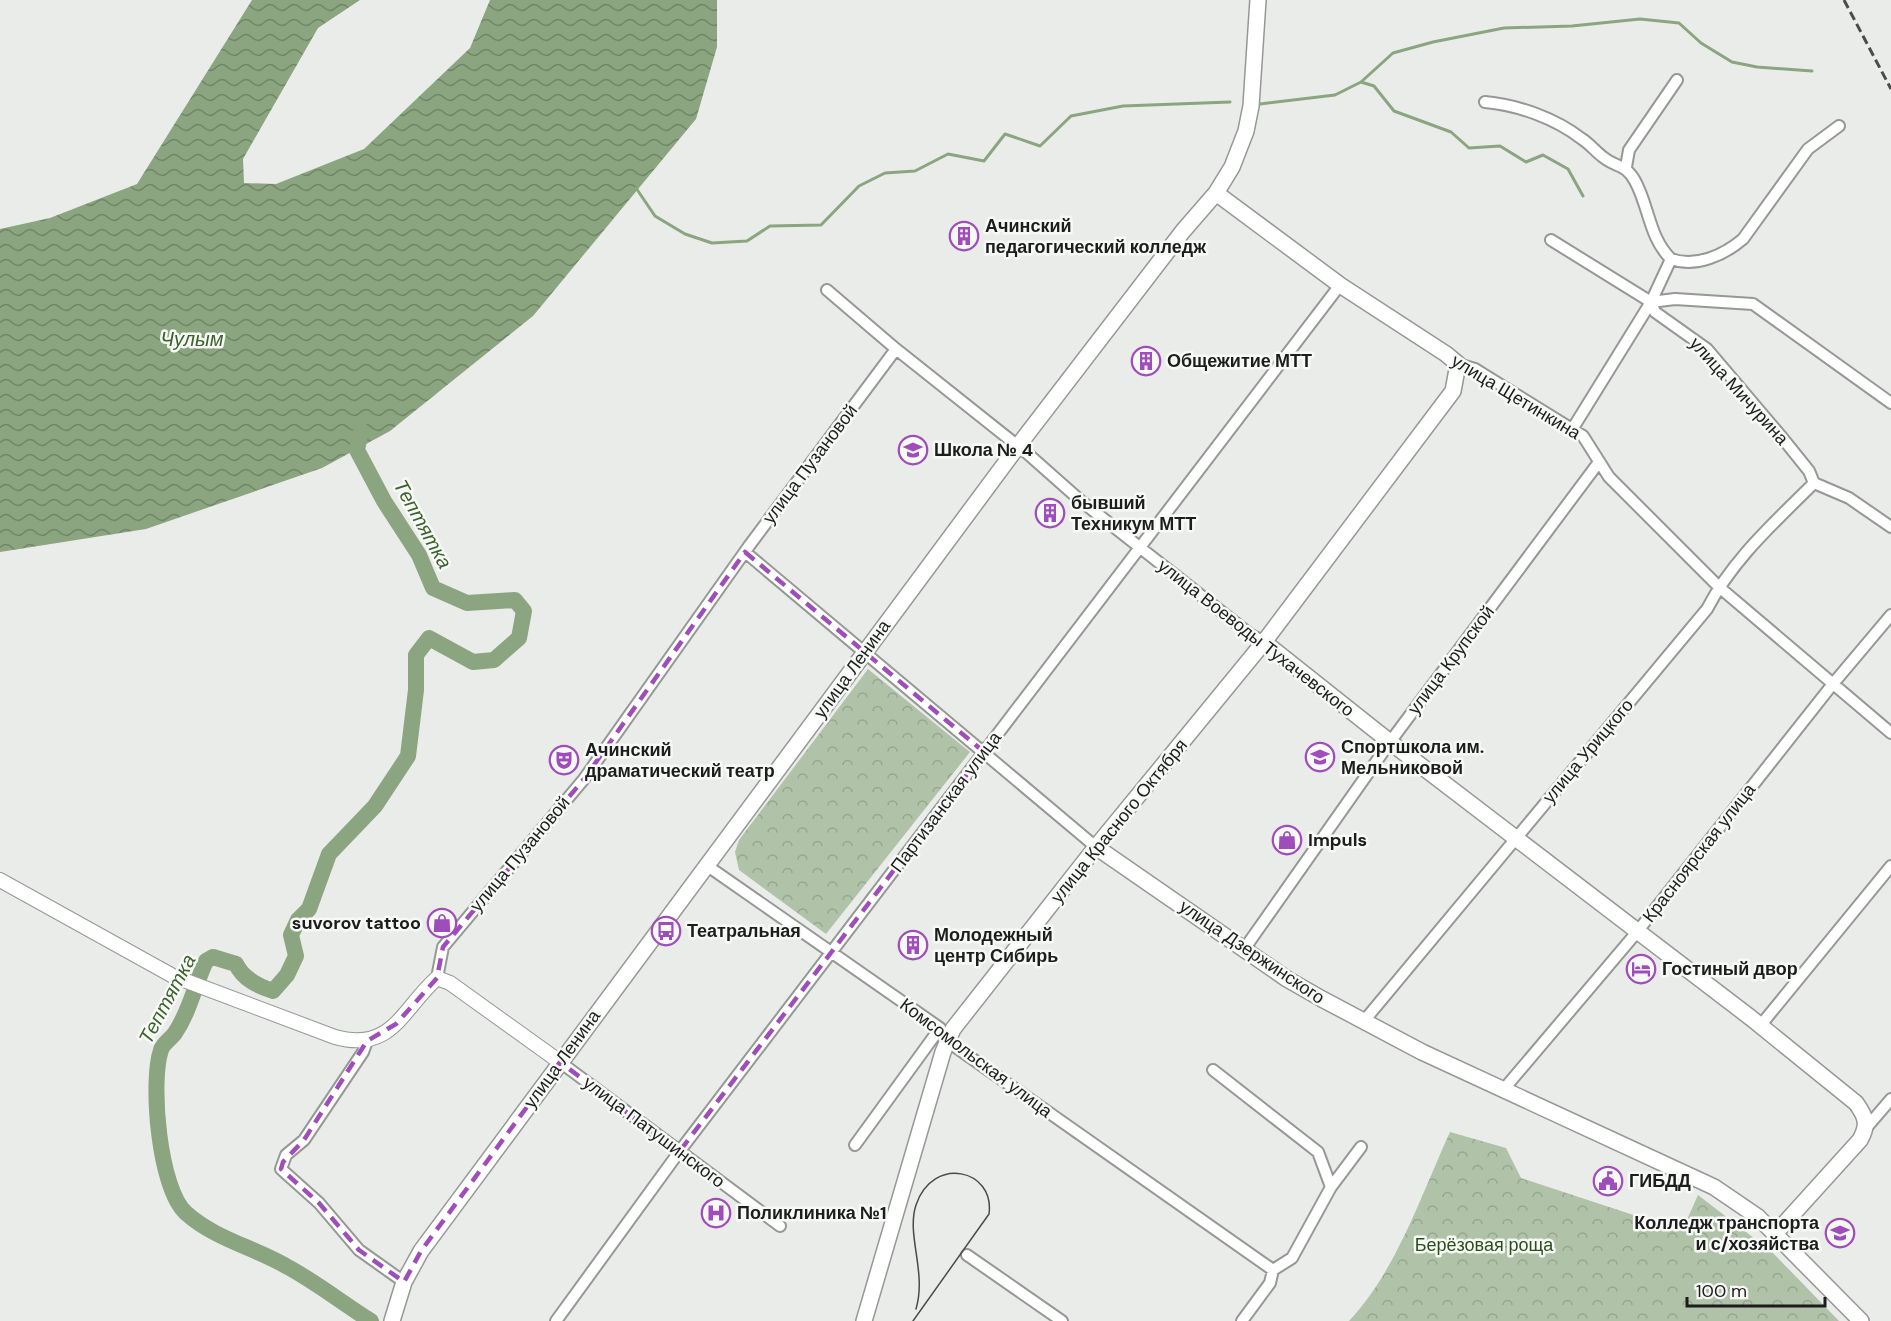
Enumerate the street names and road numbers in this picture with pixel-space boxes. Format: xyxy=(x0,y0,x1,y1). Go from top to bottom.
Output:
street label: улица Мичурина xyxy=(1684,332,1795,451)
street label: улица Щетинкина xyxy=(1447,349,1586,446)
street label: улица Пузановой xyxy=(757,399,863,529)
street label: улица Воеводы Тухачевского xyxy=(1153,554,1359,722)
street label: улица Крупской xyxy=(1402,601,1500,719)
street label: улица Ленина xyxy=(808,614,896,723)
street label: улица Урицкого xyxy=(1537,694,1639,808)
street label: Партизанская улица xyxy=(885,726,1007,877)
street label: улица Красного Октября xyxy=(1045,734,1193,908)
street label: Красноярская улица xyxy=(1637,778,1762,928)
street label: улица Пузановой xyxy=(465,791,575,917)
street label: улица Дзержинского xyxy=(1175,894,1329,1010)
street label: Комсомольская улица xyxy=(895,993,1058,1124)
street label: улица Ленина xyxy=(518,1004,606,1113)
street label: улица Патушинского xyxy=(578,1071,730,1193)

